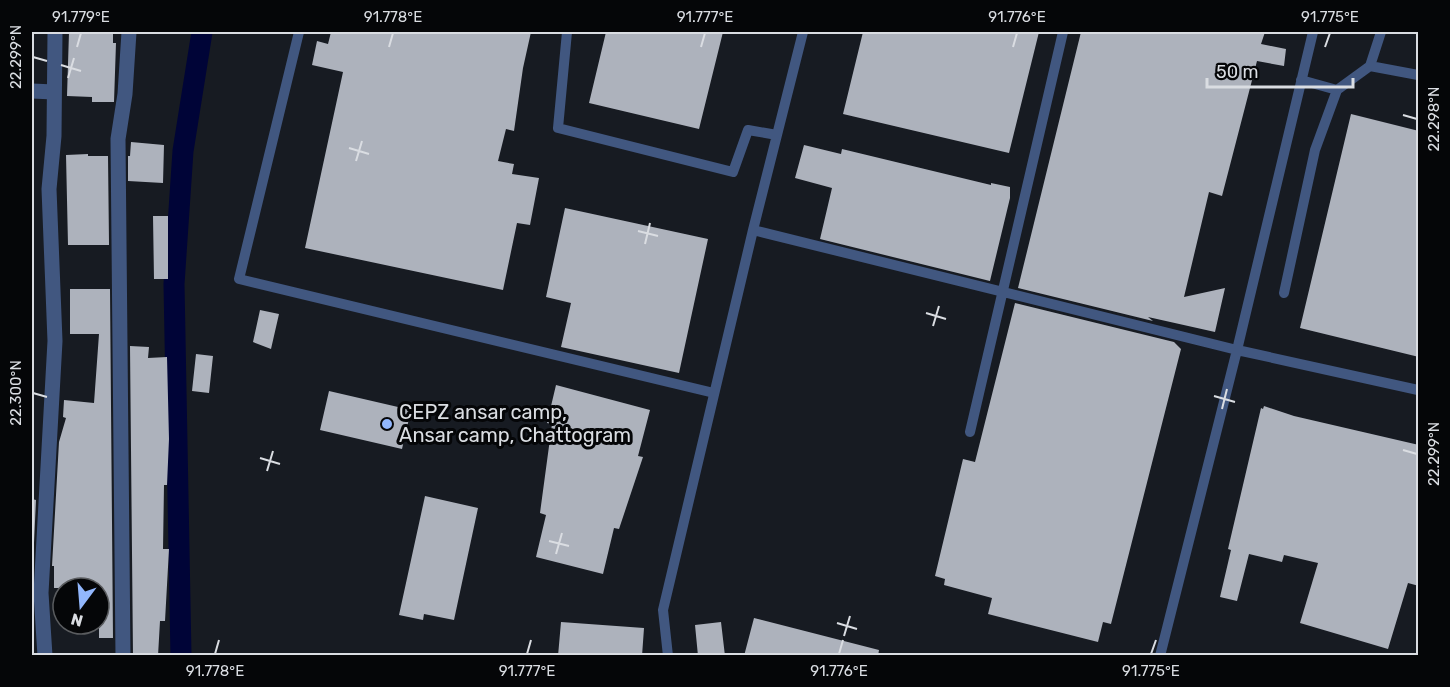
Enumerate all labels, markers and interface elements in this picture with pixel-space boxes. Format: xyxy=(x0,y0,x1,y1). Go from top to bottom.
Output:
text: 91.779°E xyxy=(52,8,110,26)
text: 91.778°E xyxy=(364,8,422,26)
text: 91.777°E xyxy=(677,8,733,26)
text: 91.776°E xyxy=(988,8,1046,26)
text: 91.775°E xyxy=(1301,8,1359,26)
text: 22.299°N xyxy=(7,25,25,89)
scale bar xyxy=(1207,51,1352,89)
text: 50 m xyxy=(1216,61,1259,83)
text: 22.298°N xyxy=(1425,87,1443,151)
text: 22.300°N xyxy=(7,360,25,426)
place label: CEPZ ansar camp, Ansar camp, Chattogram xyxy=(399,400,631,447)
marker: CEPZ ansar camp, Ansar camp, Chattogram xyxy=(380,417,394,431)
text: 22.299°N xyxy=(1425,422,1443,486)
north arrow xyxy=(51,576,111,636)
text: N xyxy=(69,609,85,631)
text: 91.778°E xyxy=(186,662,244,680)
text: 91.777°E xyxy=(499,662,555,680)
text: 91.776°E xyxy=(810,662,868,680)
text: 91.775°E xyxy=(1122,662,1180,680)

